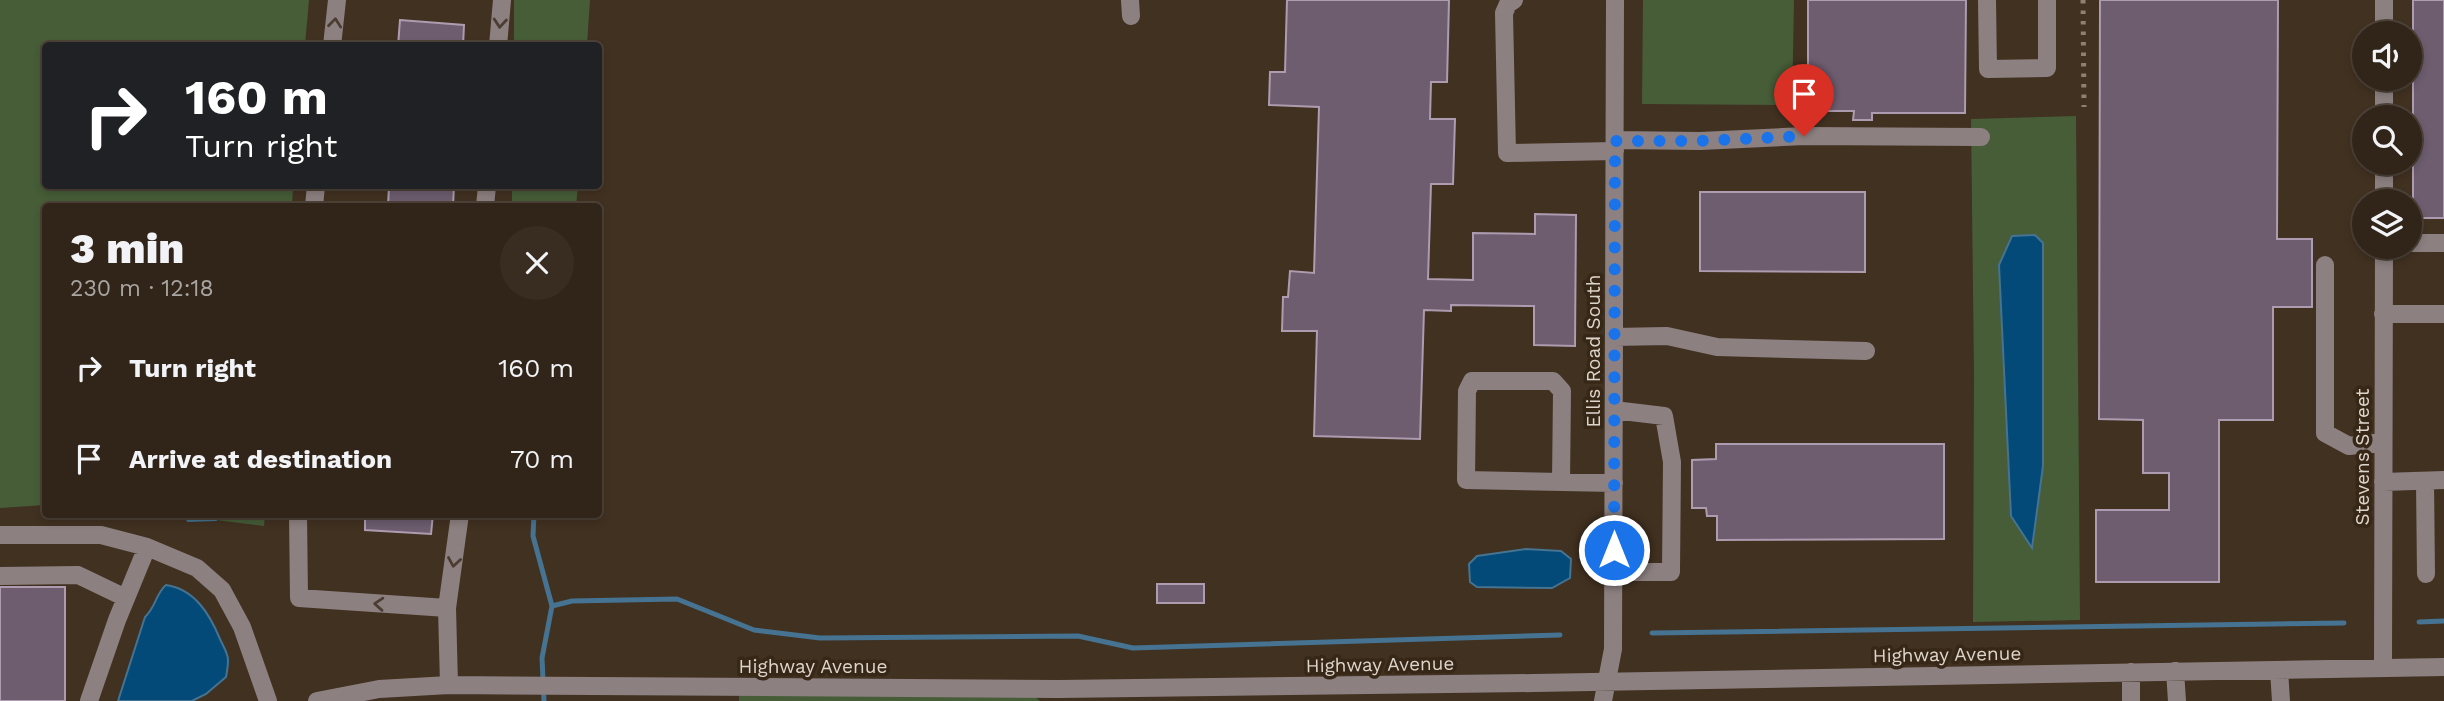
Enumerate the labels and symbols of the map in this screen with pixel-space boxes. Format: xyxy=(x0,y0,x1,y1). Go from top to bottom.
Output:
one-way arrow xyxy=(327,17,342,29)
one-way arrow xyxy=(493,18,508,29)
pin xyxy=(1774,64,1834,136)
street label: Ellis Road South xyxy=(1582,274,1605,428)
street label: Stevens Street xyxy=(2351,388,2374,526)
position arrow xyxy=(1577,513,1651,587)
one-way arrow xyxy=(447,556,462,567)
one-way arrow xyxy=(373,597,384,612)
street label: Highway Avenue xyxy=(1872,642,2022,667)
street label: Highway Avenue xyxy=(1305,652,1455,677)
street label: Highway Avenue xyxy=(739,655,887,678)

